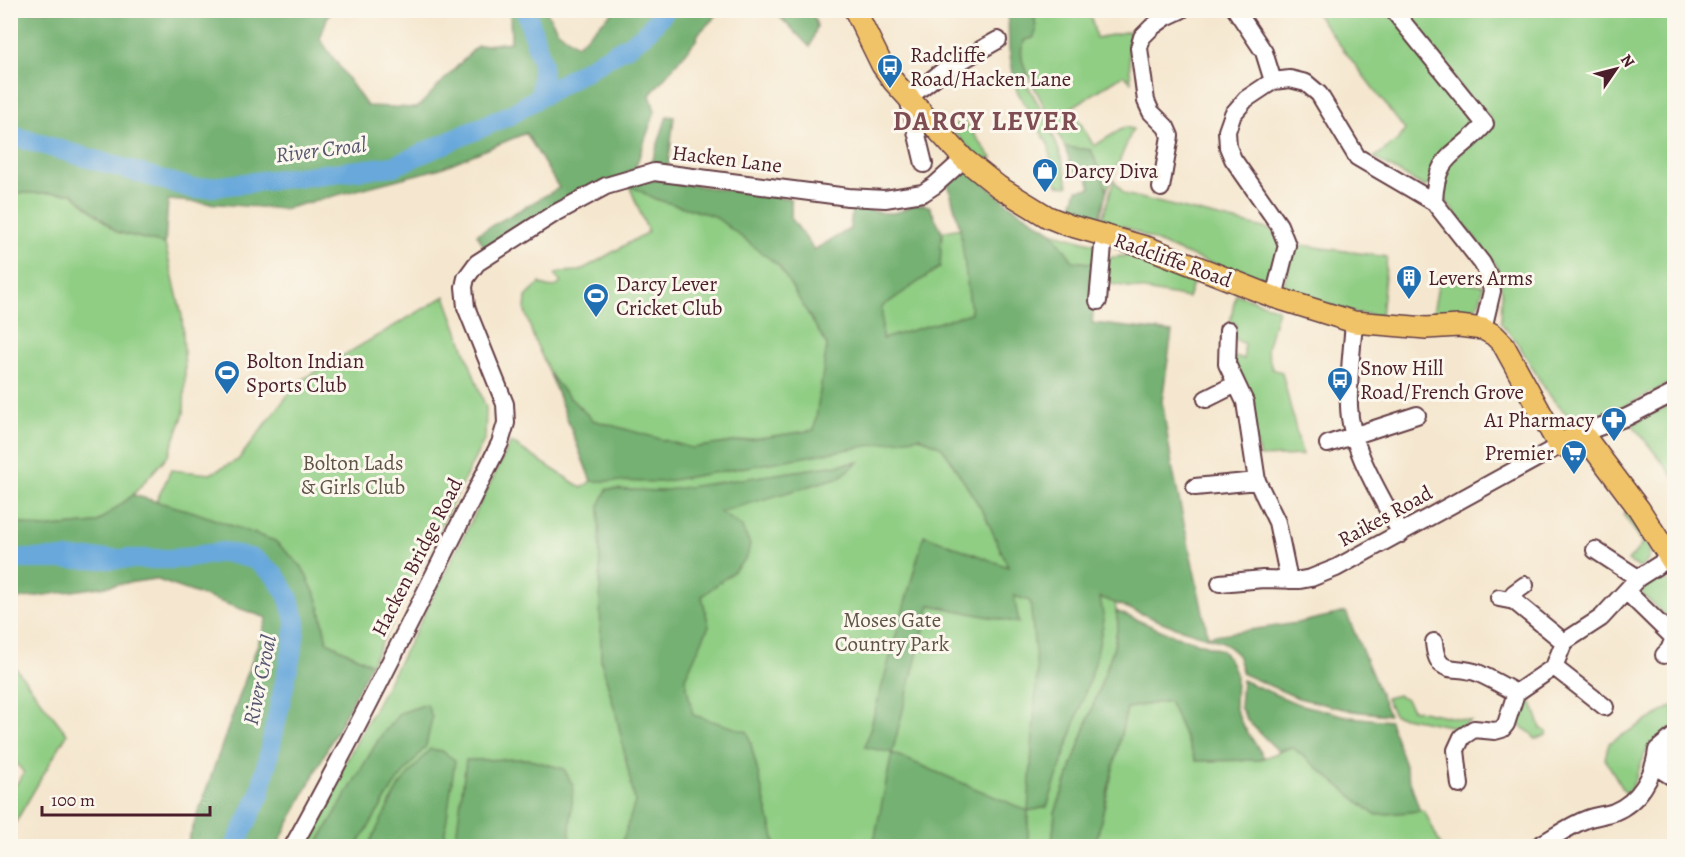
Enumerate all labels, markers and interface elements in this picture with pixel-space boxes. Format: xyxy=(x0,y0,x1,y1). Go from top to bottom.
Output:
north arrow xyxy=(1586,39,1646,99)
place label: Radcliffe Road/Hacken Lane xyxy=(910,41,1071,93)
text: N xyxy=(1615,50,1640,72)
bus stop icon: Radcliffe Road/Hacken Lane xyxy=(875,52,905,90)
district label: DARCY LEVER xyxy=(893,103,1079,139)
water label: River Croal xyxy=(274,129,369,170)
street label: Hacken Lane xyxy=(670,138,784,180)
shop icon: Darcy Diva xyxy=(1030,156,1060,194)
place label: Darcy Diva xyxy=(1064,157,1159,185)
street label: Radcliffe Road xyxy=(1110,226,1237,295)
building icon: Levers Arms xyxy=(1394,263,1424,301)
place label: Levers Arms xyxy=(1428,264,1533,292)
place label: Darcy Lever Cricket Club xyxy=(616,270,722,322)
sports icon: Darcy Lever Cricket Club xyxy=(581,281,611,319)
place label: Bolton Indian Sports Club xyxy=(246,347,364,399)
place label: Snow Hill Road/French Grove xyxy=(1360,354,1524,406)
sports icon: Bolton Indian Sports Club xyxy=(212,358,242,396)
bus stop icon: Snow Hill Road/French Grove xyxy=(1325,365,1355,403)
pharmacy icon: A1 Pharmacy xyxy=(1599,405,1629,443)
place label: A1 Pharmacy xyxy=(1483,406,1595,434)
supermarket icon: Premier xyxy=(1559,438,1589,476)
place label: Premier xyxy=(1485,439,1554,467)
park label: Bolton Lads & Girls Club xyxy=(301,449,405,501)
street label: Hacken Bridge Road xyxy=(365,472,469,641)
street label: Raikes Road xyxy=(1333,478,1438,553)
park label: Moses Gate Country Park xyxy=(835,606,950,658)
water label: River Croal xyxy=(236,632,284,728)
scale bar xyxy=(42,779,210,817)
text: 100 m xyxy=(51,788,95,812)

